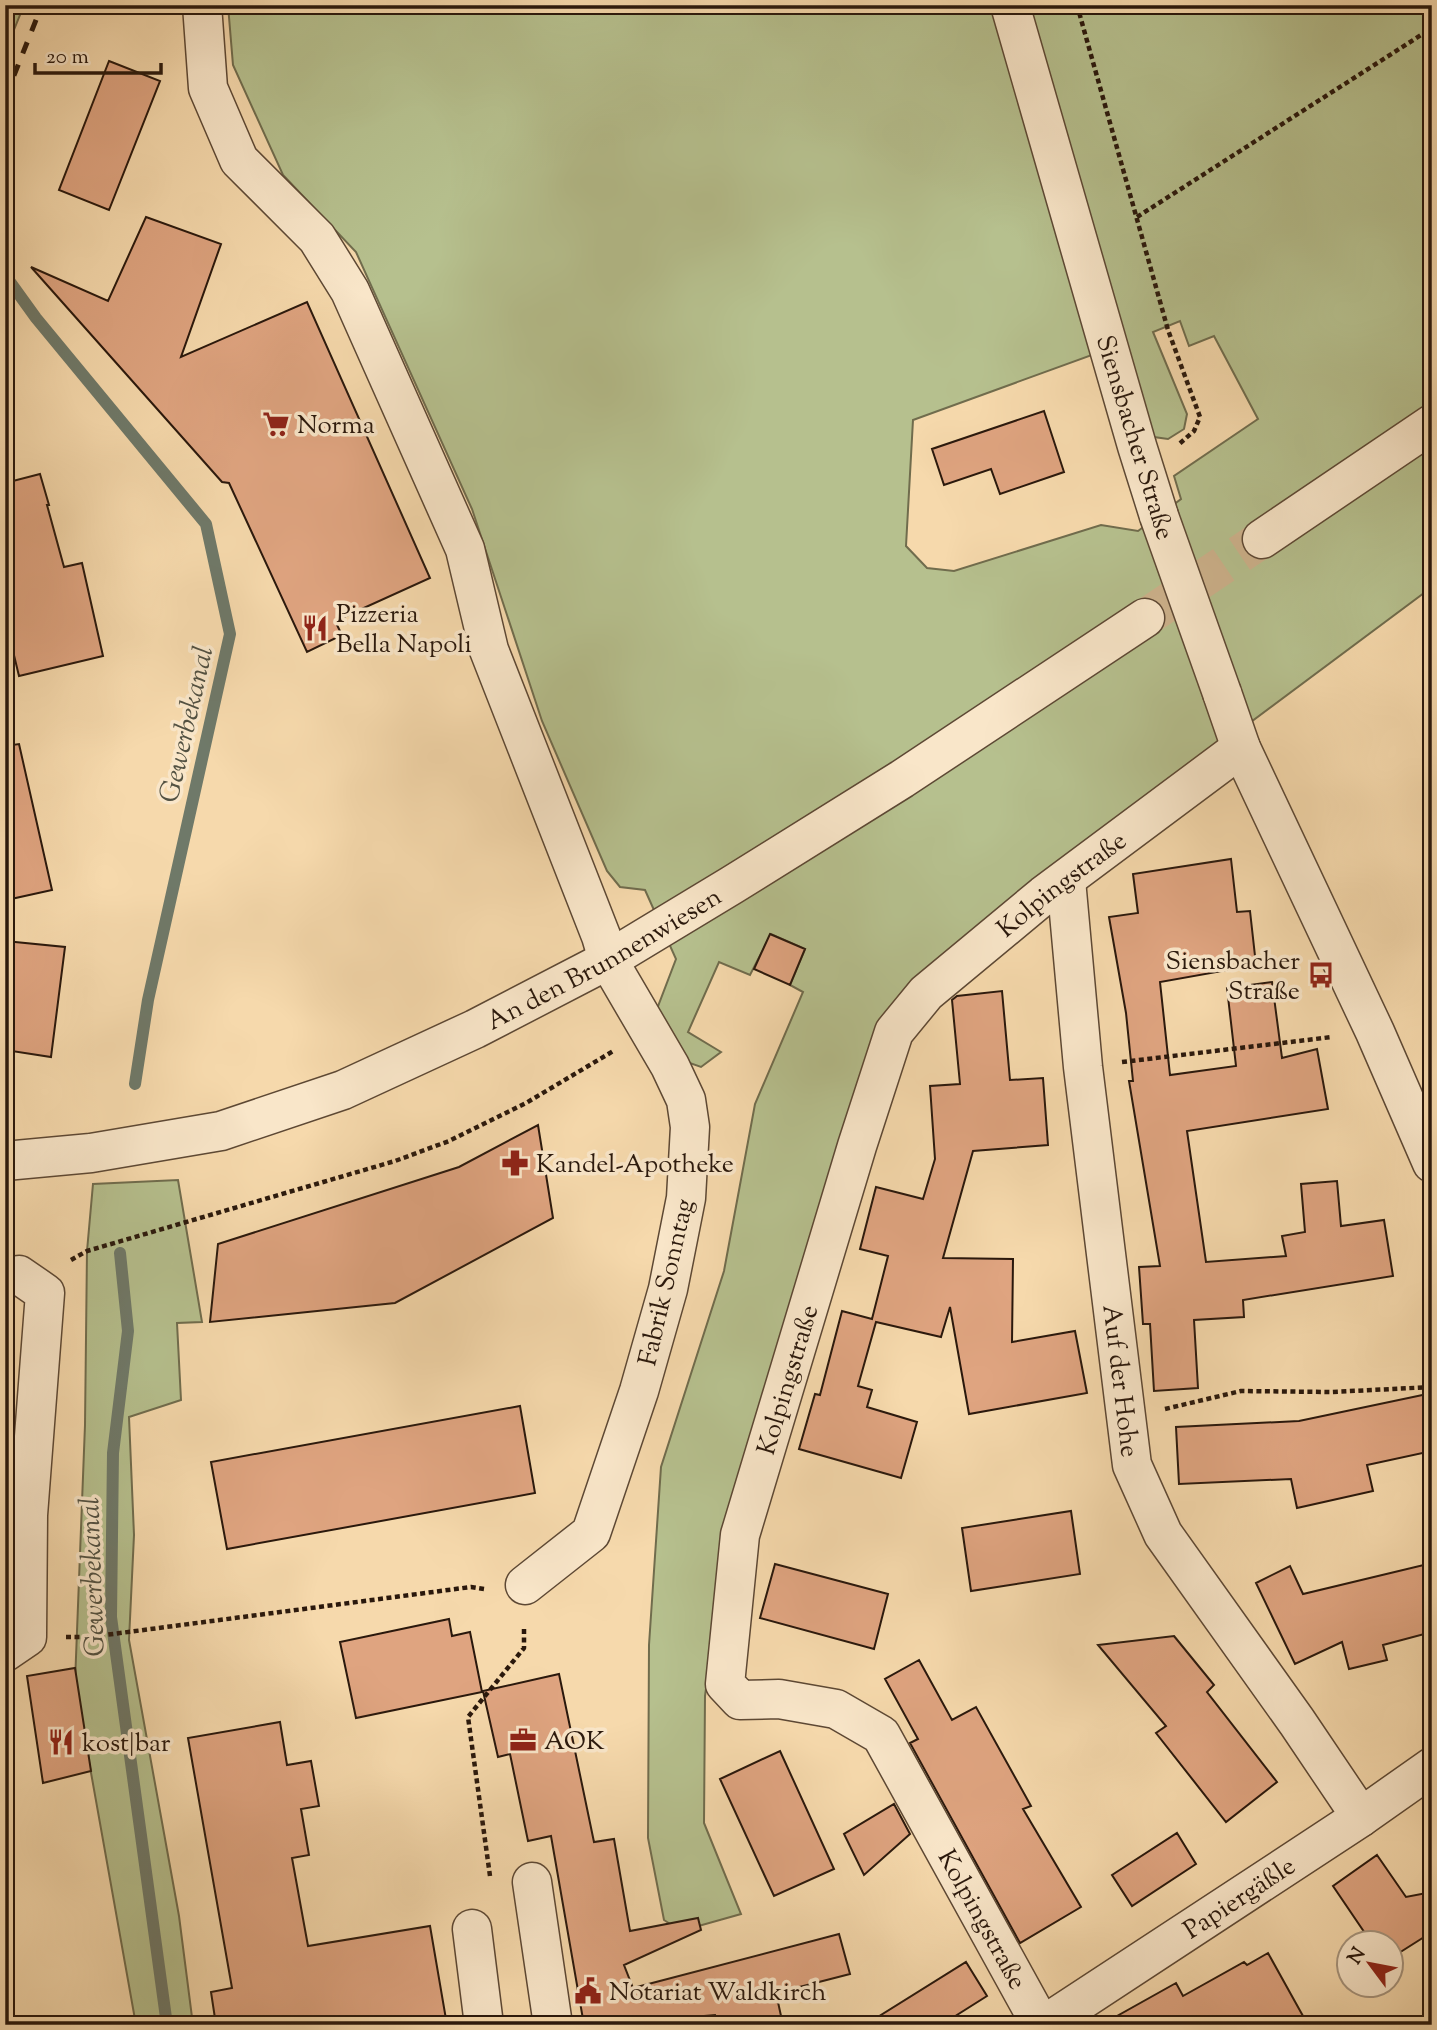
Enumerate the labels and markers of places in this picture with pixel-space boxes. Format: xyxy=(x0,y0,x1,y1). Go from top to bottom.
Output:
place label: Norma xyxy=(297,408,375,445)
supermarket icon: Norma xyxy=(261,409,291,439)
place label: Pizzeria Bella Napoli xyxy=(336,597,472,664)
restaurant icon: Pizzeria Bella Napoli xyxy=(300,613,330,643)
place label: Siensbacher Straße xyxy=(1165,944,1300,1011)
bus stop icon: Siensbacher Straße xyxy=(1306,960,1336,990)
place label: Kandel-Apotheke xyxy=(536,1147,734,1184)
pharmacy icon: Kandel-Apotheke xyxy=(500,1148,530,1178)
place label: AOK xyxy=(544,1724,605,1761)
office icon: AOK xyxy=(508,1725,538,1755)
place label: kost|bar xyxy=(82,1726,171,1763)
restaurant icon: kost|bar xyxy=(46,1727,76,1757)
place label: Notariat Waldkirch xyxy=(609,1975,827,2012)
public building icon: Notariat Waldkirch xyxy=(573,1976,603,2006)

